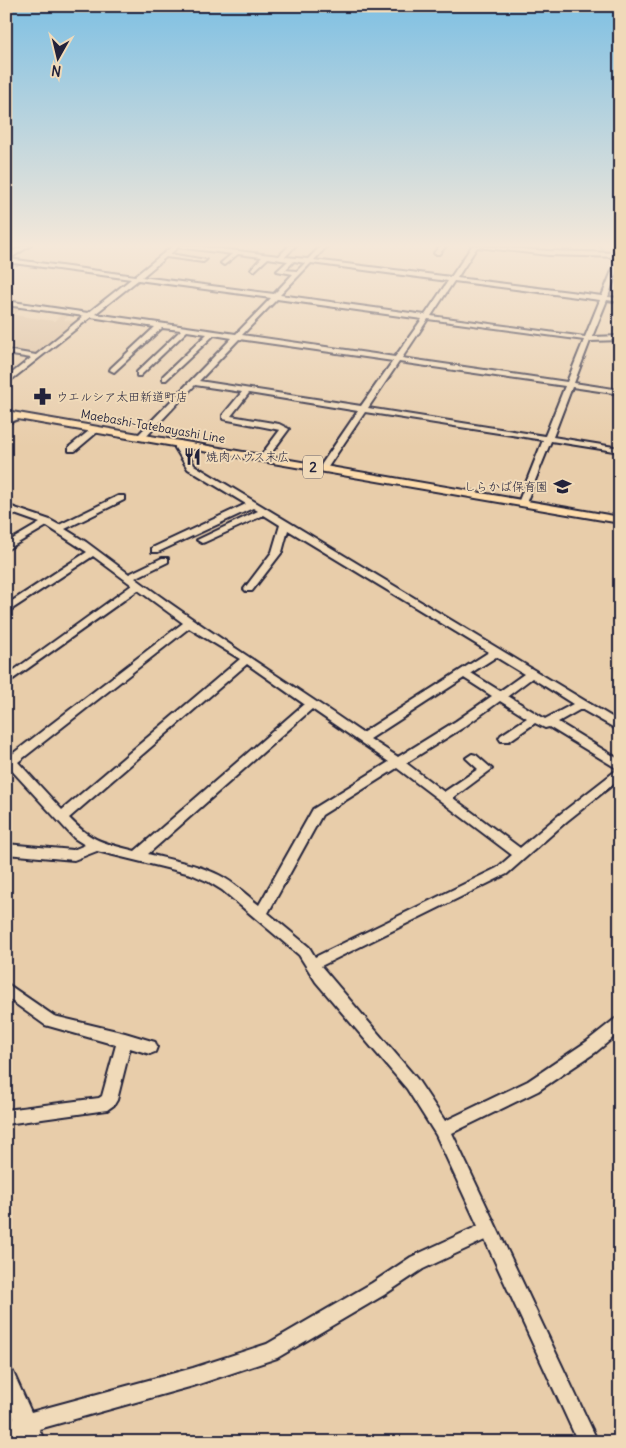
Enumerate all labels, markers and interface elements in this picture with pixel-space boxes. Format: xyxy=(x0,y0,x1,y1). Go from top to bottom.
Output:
north arrow xyxy=(32,32,82,82)
text: N xyxy=(50,61,62,80)
pharmacy icon: ウエルシア太田新道町店 xyxy=(32,386,52,406)
place label: ウエルシア太田新道町店 xyxy=(56,389,188,404)
street label: Maebashi-Tatebayashi Line xyxy=(80,406,226,446)
restaurant icon: 焼肉ハウス末広 xyxy=(182,446,202,466)
place label: 焼肉ハウス末広 xyxy=(206,449,289,464)
road number: 2 xyxy=(303,456,323,478)
school or university icon: しらかば保育園 xyxy=(552,476,572,496)
place label: しらかば保育園 xyxy=(464,479,548,494)

